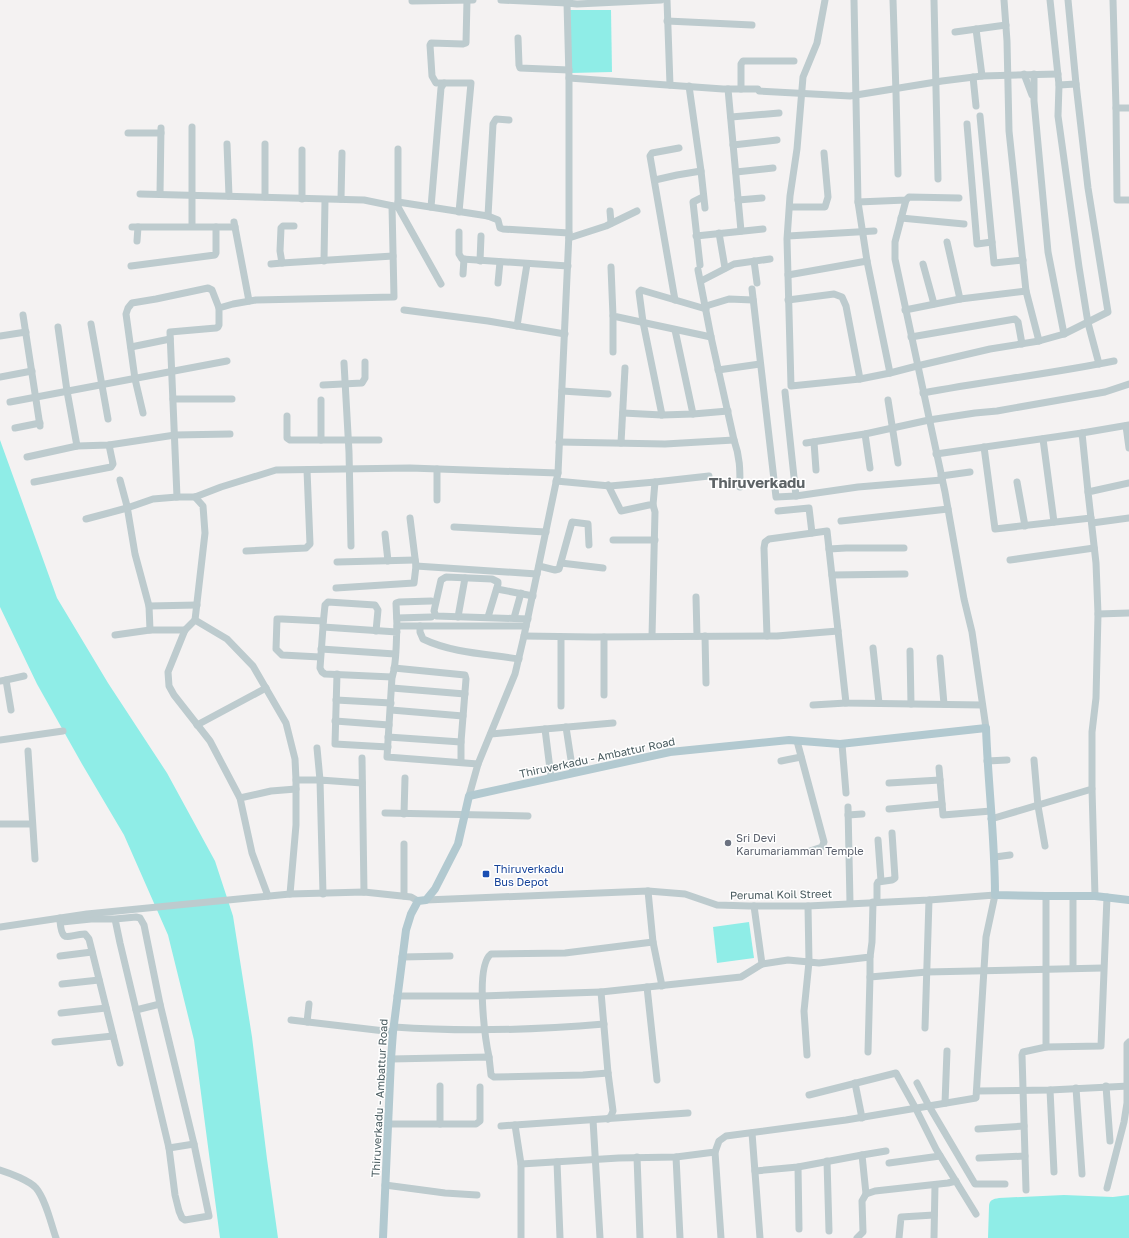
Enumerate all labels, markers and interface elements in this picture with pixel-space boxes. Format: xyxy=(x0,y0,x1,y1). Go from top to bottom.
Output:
district label: Thiruverkadu xyxy=(709,473,805,491)
street label: Thiruverkadu - Ambattur Road xyxy=(518,734,676,780)
place label: Sri Devi Karumariamman Temple xyxy=(736,831,864,857)
marker: Sri Devi Karumariamman Temple xyxy=(723,838,733,848)
place label: Thiruverkadu Bus Depot xyxy=(494,862,564,888)
marker: Thiruverkadu Bus Depot xyxy=(481,869,491,879)
street label: Perumal Koil Street xyxy=(730,887,832,901)
street label: Thiruverkadu - Ambattur Road xyxy=(368,1018,390,1178)

